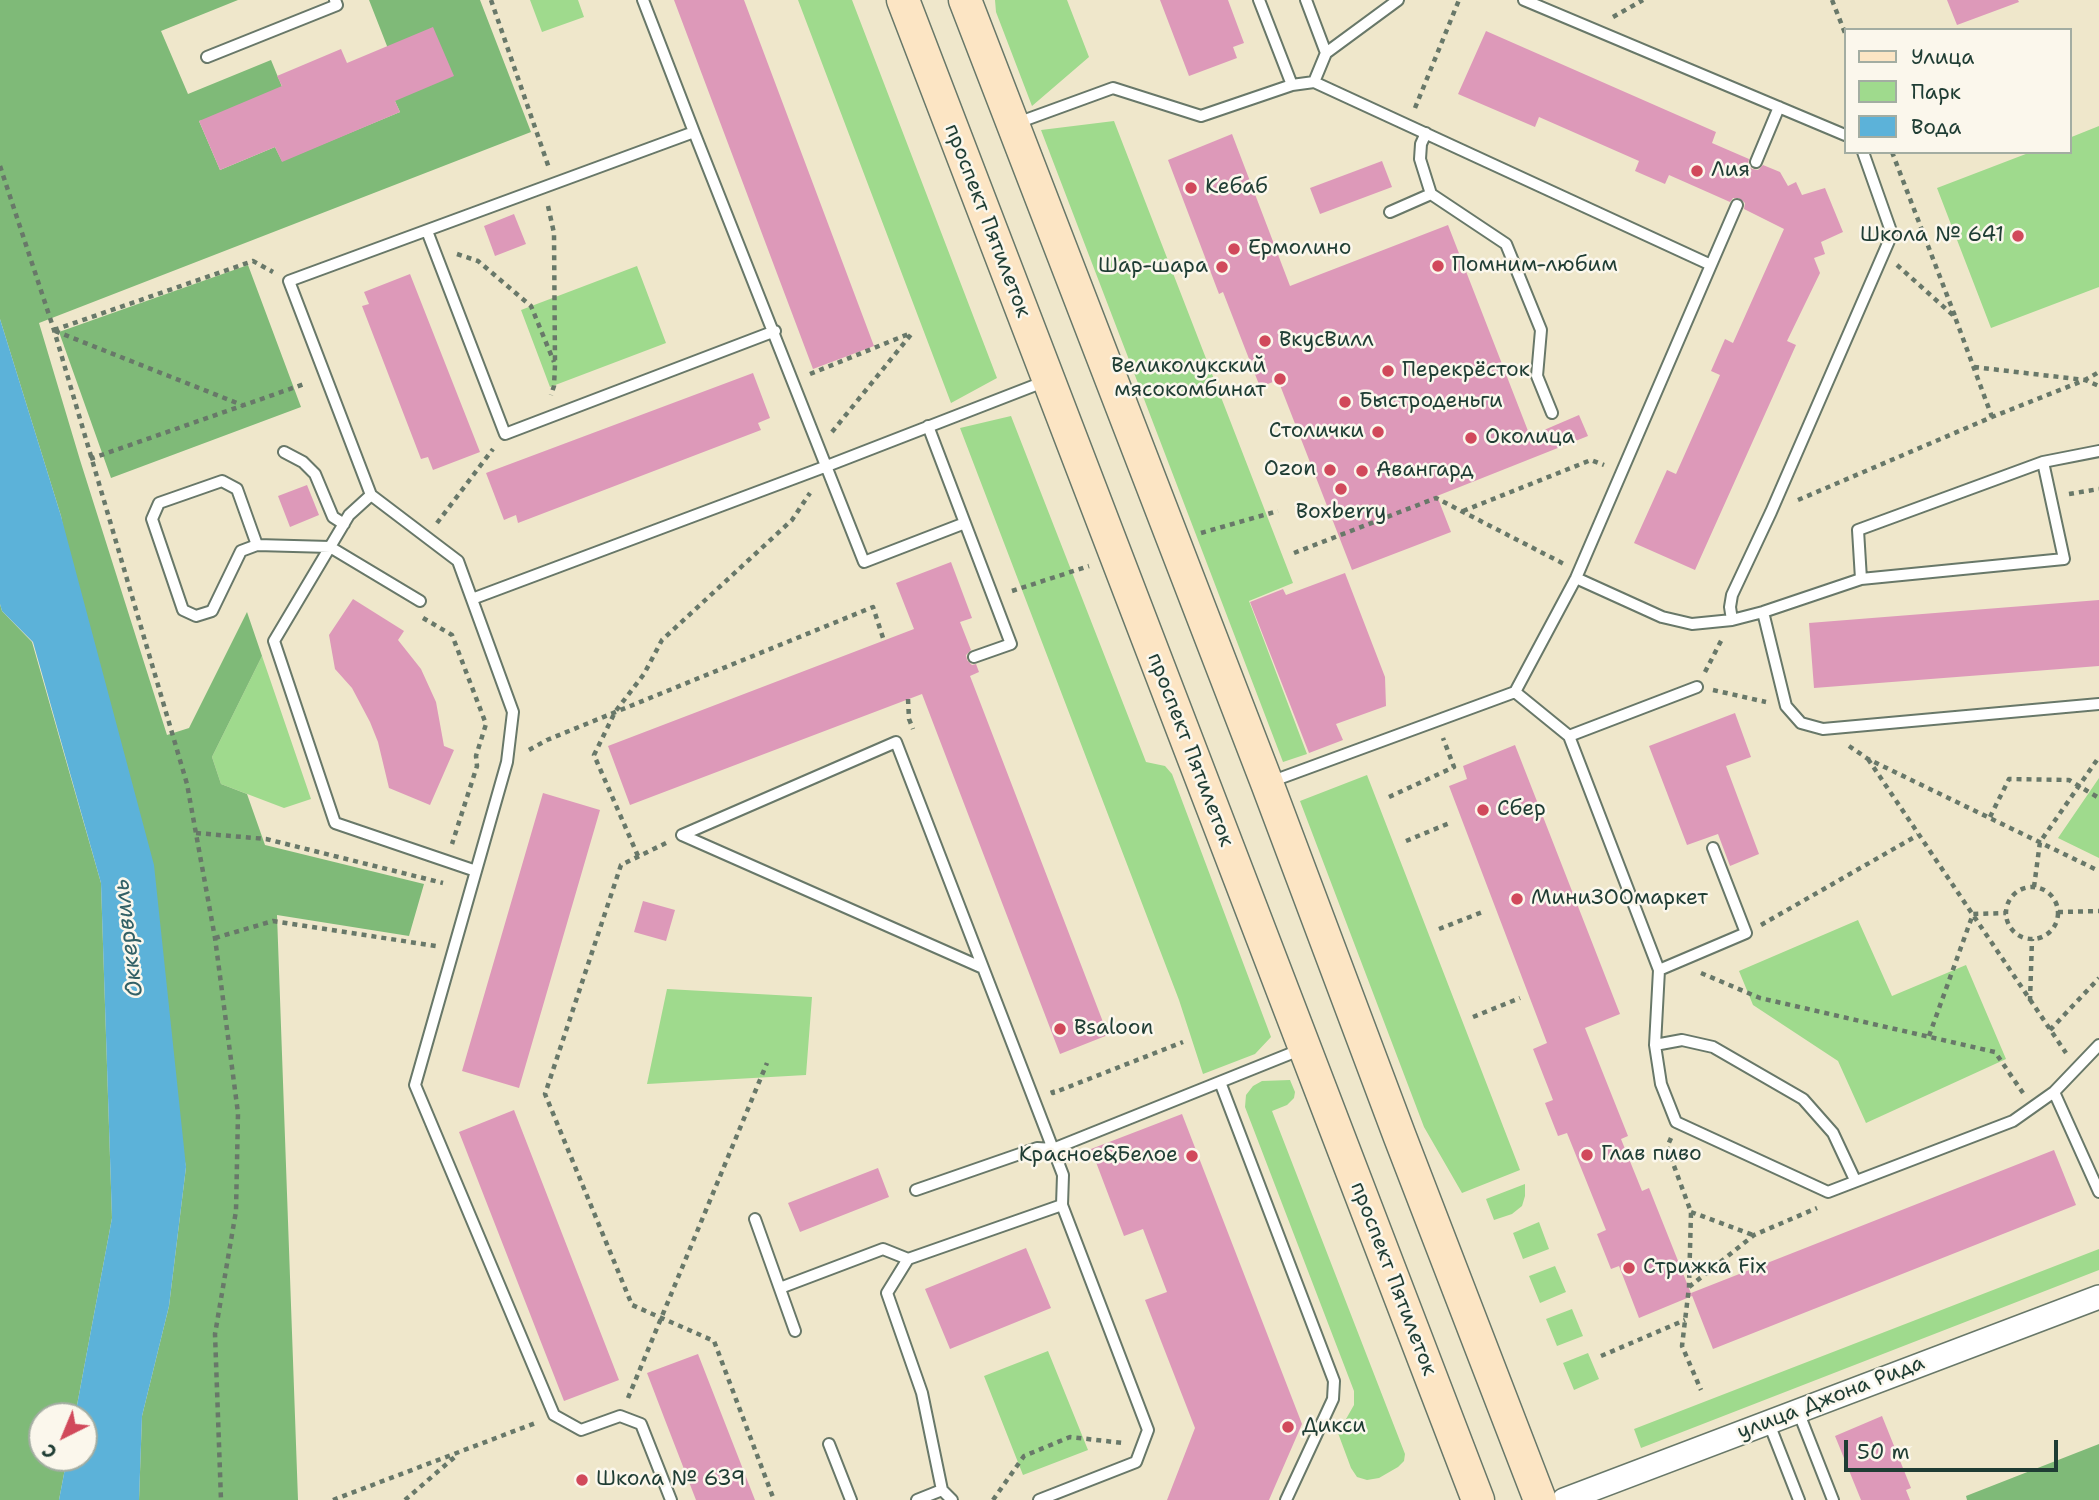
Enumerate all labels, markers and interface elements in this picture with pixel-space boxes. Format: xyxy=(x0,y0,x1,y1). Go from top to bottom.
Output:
legend xyxy=(1843,28,2071,154)
text: Улица xyxy=(1911,43,1974,71)
text: Парк xyxy=(1911,78,1961,106)
text: Вода xyxy=(1911,113,1961,141)
street label: проспект Пятилеток xyxy=(938,121,1036,321)
place label: Лия xyxy=(1711,158,1750,184)
marker: Лия xyxy=(1689,163,1705,179)
place label: Кебаб xyxy=(1205,175,1268,201)
marker: Кебаб xyxy=(1183,180,1199,196)
place label: Школа № 641 xyxy=(1860,223,2004,249)
marker: Школа № 641 xyxy=(2010,228,2026,244)
place label: Ермолино xyxy=(1248,236,1351,262)
marker: Ермолино xyxy=(1226,241,1242,257)
place label: Помним-любим xyxy=(1452,253,1618,279)
place label: Шар-шара xyxy=(1098,254,1208,280)
marker: Помним-любим xyxy=(1430,258,1446,274)
marker: Шар-шара xyxy=(1214,259,1230,275)
place label: ВкусВилл xyxy=(1279,328,1374,354)
marker: ВкусВилл xyxy=(1257,333,1273,349)
place label: Великолукский мясокомбинат xyxy=(1111,354,1266,404)
place label: Перекрёсток xyxy=(1402,358,1530,384)
marker: Перекрёсток xyxy=(1380,363,1396,379)
marker: Великолукский мясокомбинат xyxy=(1272,371,1288,387)
place label: Быстроденьги xyxy=(1359,389,1503,415)
marker: Быстроденьги xyxy=(1337,394,1353,410)
place label: Столички xyxy=(1269,419,1364,445)
marker: Столички xyxy=(1370,424,1386,440)
place label: Околица xyxy=(1485,425,1575,451)
marker: Околица xyxy=(1463,430,1479,446)
place label: Ozon xyxy=(1264,457,1316,483)
place label: Авангард xyxy=(1376,458,1474,484)
marker: Ozon xyxy=(1322,462,1338,478)
marker: Авангард xyxy=(1354,463,1370,479)
marker: Boxberry xyxy=(1333,481,1349,497)
place label: Boxberry xyxy=(1296,500,1386,526)
street label: проспект Пятилеток xyxy=(1141,650,1239,850)
place label: Сбер xyxy=(1497,797,1546,823)
marker: Сбер xyxy=(1475,802,1491,818)
water label: Оккервиль xyxy=(108,877,150,999)
place label: МиниЗООмаркет xyxy=(1531,886,1708,912)
marker: МиниЗООмаркет xyxy=(1509,891,1525,907)
place label: Bsaloon xyxy=(1074,1016,1153,1042)
marker: Bsaloon xyxy=(1052,1021,1068,1037)
place label: Глав пиво xyxy=(1601,1142,1702,1168)
place label: Красное&Белое xyxy=(1019,1143,1178,1169)
marker: Глав пиво xyxy=(1579,1147,1595,1163)
marker: Красное&Белое xyxy=(1184,1148,1200,1164)
street label: проспект Пятилеток xyxy=(1344,1179,1442,1379)
place label: Стрижка Fix xyxy=(1643,1255,1766,1281)
marker: Стрижка Fix xyxy=(1621,1260,1637,1276)
street label: улица Джона Рида xyxy=(1734,1351,1928,1445)
north arrow xyxy=(28,1402,98,1472)
place label: Дикси xyxy=(1302,1414,1366,1440)
marker: Дикси xyxy=(1280,1419,1296,1435)
scale bar xyxy=(1847,1426,2060,1470)
text: С xyxy=(37,1438,62,1464)
text: 50 m xyxy=(1857,1438,1910,1466)
place label: Школа № 639 xyxy=(596,1467,745,1493)
marker: Школа № 639 xyxy=(574,1472,590,1488)

